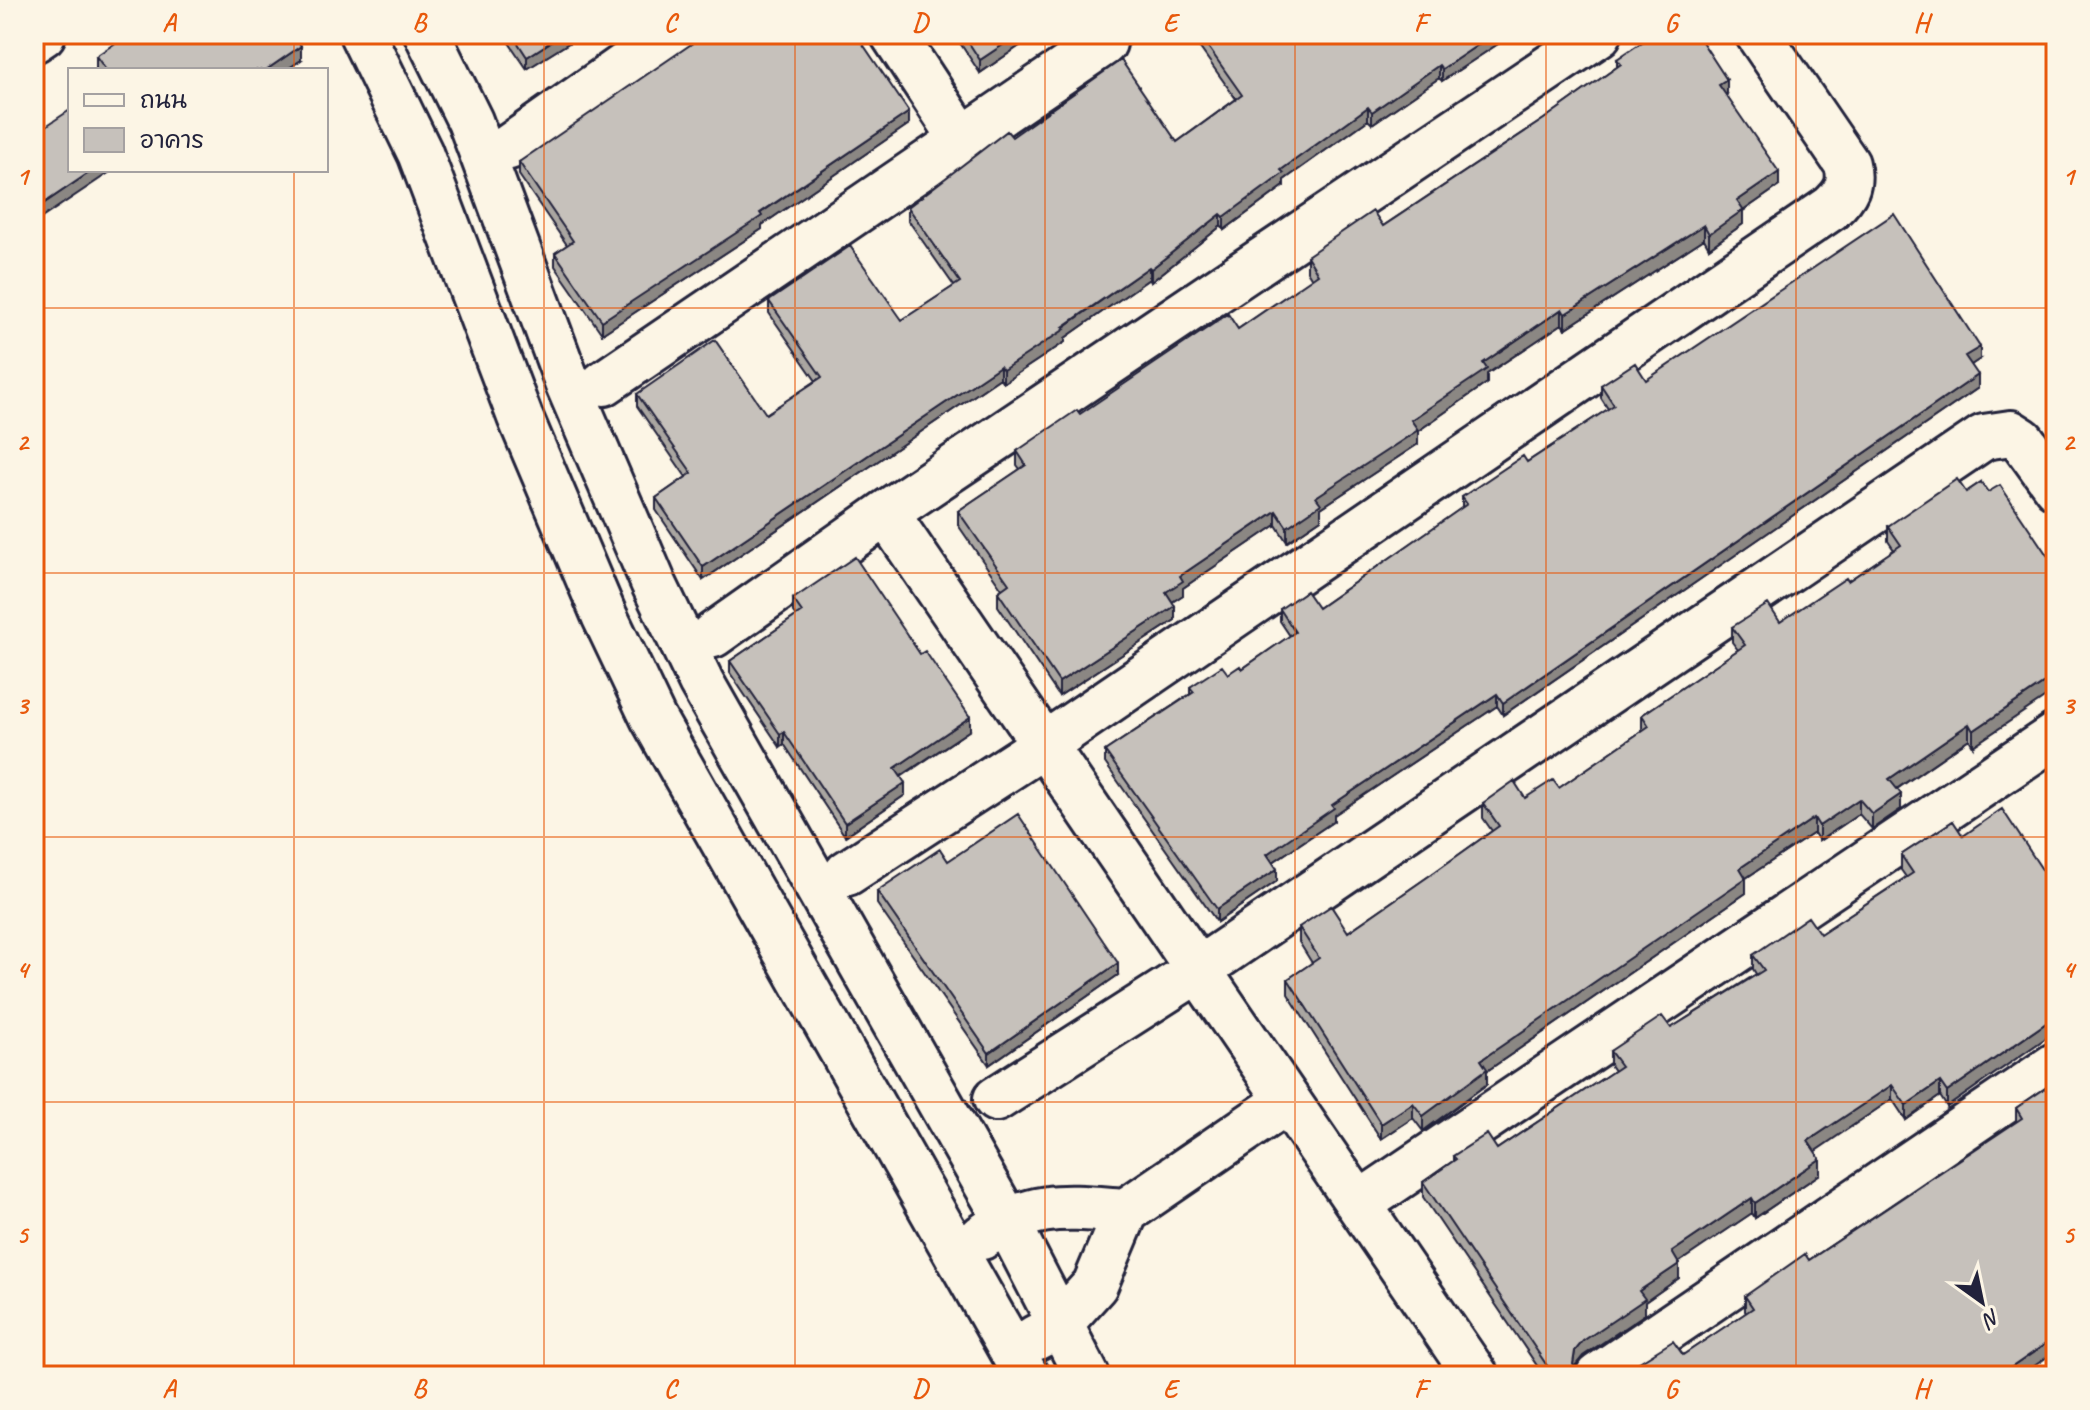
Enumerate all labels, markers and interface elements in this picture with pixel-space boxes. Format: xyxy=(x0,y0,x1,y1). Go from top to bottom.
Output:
text: A xyxy=(162,6,177,39)
text: B xyxy=(412,6,428,39)
text: C xyxy=(664,6,680,39)
text: D xyxy=(912,6,930,39)
text: E xyxy=(1163,6,1181,39)
text: F xyxy=(1414,6,1432,39)
text: G xyxy=(1665,6,1681,39)
text: H xyxy=(1914,6,1934,39)
legend xyxy=(68,68,328,172)
text: ถนน xyxy=(140,85,187,115)
text: อาคาร xyxy=(140,125,204,155)
text: 1 xyxy=(16,160,31,193)
text: 1 xyxy=(2062,160,2077,193)
text: 2 xyxy=(16,425,30,458)
text: 2 xyxy=(2062,425,2076,458)
text: 3 xyxy=(16,689,30,722)
text: 3 xyxy=(2062,689,2076,722)
text: 4 xyxy=(16,953,31,986)
text: 4 xyxy=(2062,953,2077,986)
text: 5 xyxy=(16,1218,30,1251)
text: 5 xyxy=(2062,1218,2076,1251)
north arrow xyxy=(1942,1262,2022,1342)
text: N xyxy=(1976,1302,2006,1335)
text: A xyxy=(162,1372,177,1405)
text: B xyxy=(412,1372,428,1405)
text: C xyxy=(664,1372,680,1405)
text: D xyxy=(912,1372,930,1405)
text: E xyxy=(1163,1372,1181,1405)
text: F xyxy=(1414,1372,1432,1405)
text: G xyxy=(1665,1372,1681,1405)
text: H xyxy=(1914,1372,1934,1405)

